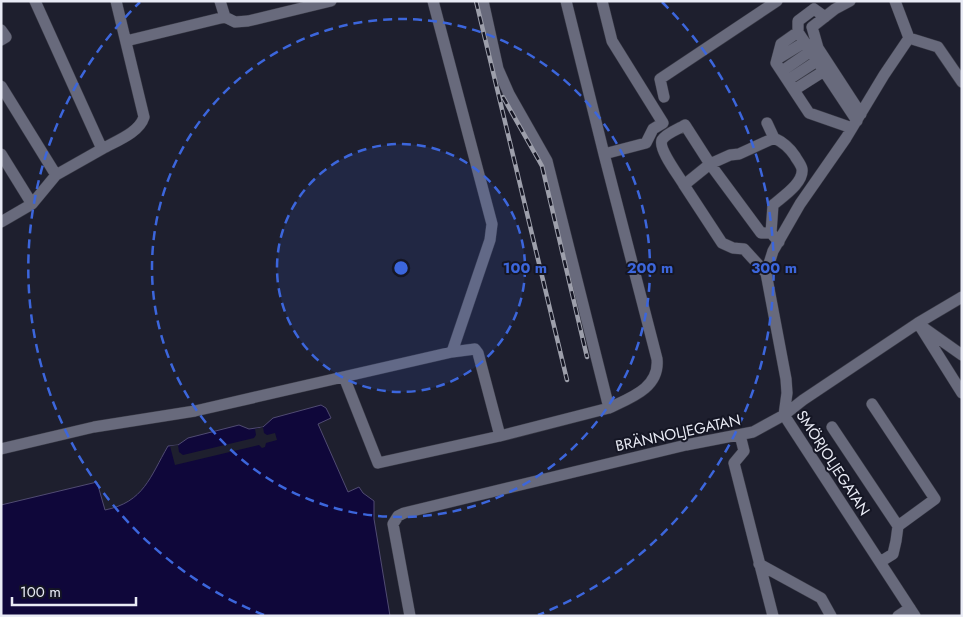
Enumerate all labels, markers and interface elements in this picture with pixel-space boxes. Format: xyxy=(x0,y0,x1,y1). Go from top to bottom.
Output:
text: 100 m xyxy=(503,257,547,279)
text: 200 m xyxy=(627,257,673,279)
text: 300 m xyxy=(751,257,797,279)
centre of rings xyxy=(392,259,410,277)
street label: SMÖRJOLJEGATAN xyxy=(791,406,875,520)
street label: BRÄNNOLJEGATAN xyxy=(613,409,743,457)
scale bar xyxy=(12,574,136,606)
text: 100 m xyxy=(20,581,61,603)

